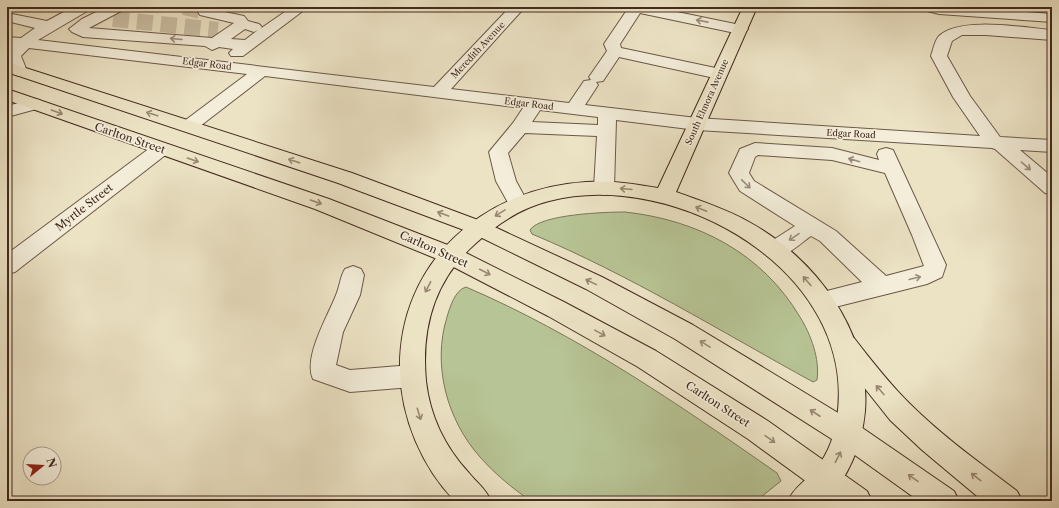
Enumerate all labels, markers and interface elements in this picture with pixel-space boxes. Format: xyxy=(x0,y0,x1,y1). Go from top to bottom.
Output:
one-way arrow xyxy=(696,17,709,25)
street label: Meredith Avenue xyxy=(448,19,507,80)
one-way arrow xyxy=(170,36,183,43)
street label: Edgar Road xyxy=(182,55,233,72)
street label: South Elmora Avenue xyxy=(683,57,730,146)
street label: Edgar Road xyxy=(504,95,555,112)
one-way arrow xyxy=(50,109,63,116)
one-way arrow xyxy=(145,110,158,117)
street label: Carlton Street xyxy=(93,119,167,157)
street label: Edgar Road xyxy=(826,127,877,140)
one-way arrow xyxy=(186,156,198,164)
one-way arrow xyxy=(847,156,860,163)
one-way arrow xyxy=(288,157,300,165)
one-way arrow xyxy=(1021,161,1031,170)
one-way arrow xyxy=(741,179,751,189)
street label: Myrtle Street xyxy=(52,180,116,234)
one-way arrow xyxy=(620,186,633,193)
one-way arrow xyxy=(309,198,321,206)
one-way arrow xyxy=(695,205,707,212)
one-way arrow xyxy=(494,209,506,217)
one-way arrow xyxy=(437,210,449,218)
street label: Carlton Street xyxy=(397,228,471,270)
one-way arrow xyxy=(788,233,799,241)
one-way arrow xyxy=(479,269,491,277)
one-way arrow xyxy=(908,274,921,281)
one-way arrow xyxy=(803,276,812,286)
one-way arrow xyxy=(586,278,598,285)
one-way arrow xyxy=(424,281,431,293)
one-way arrow xyxy=(594,330,606,337)
one-way arrow xyxy=(699,340,711,348)
street label: Carlton Street xyxy=(683,378,753,430)
one-way arrow xyxy=(876,384,885,395)
one-way arrow xyxy=(416,407,423,420)
one-way arrow xyxy=(810,409,821,418)
one-way arrow xyxy=(764,435,775,443)
north arrow xyxy=(22,446,62,486)
one-way arrow xyxy=(835,451,842,463)
text: N xyxy=(43,456,60,470)
one-way arrow xyxy=(970,473,981,481)
one-way arrow xyxy=(907,474,918,482)

